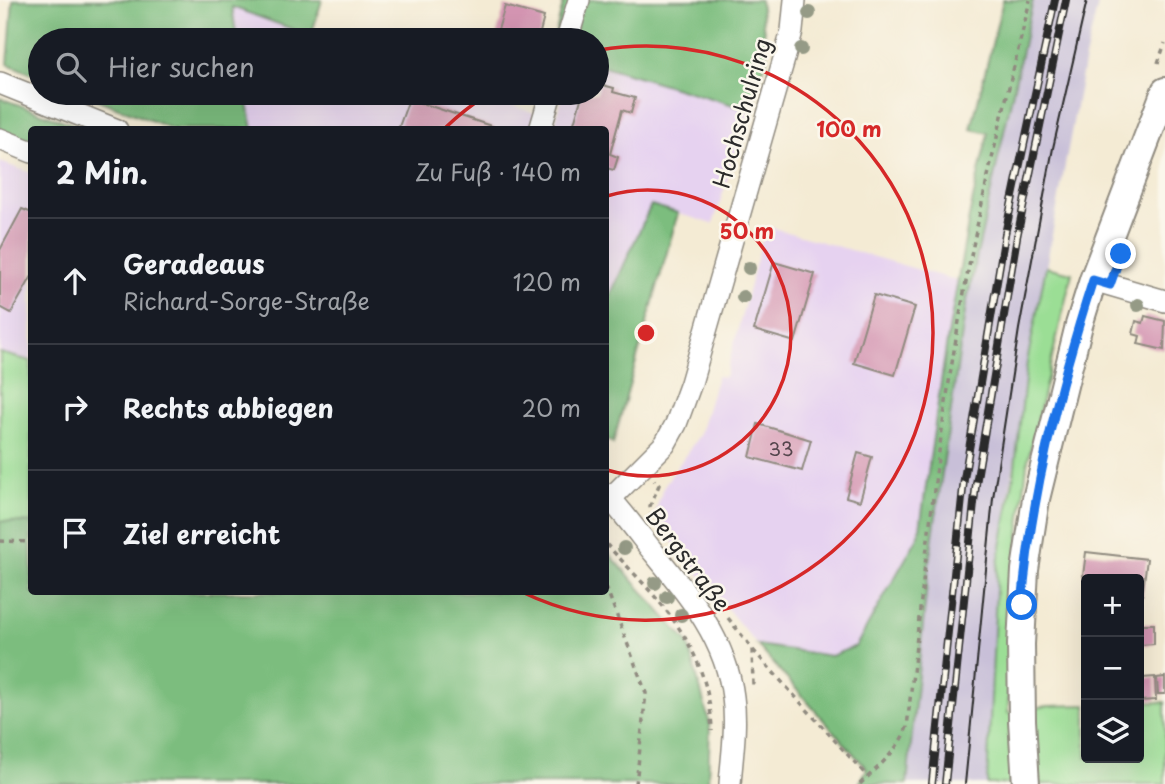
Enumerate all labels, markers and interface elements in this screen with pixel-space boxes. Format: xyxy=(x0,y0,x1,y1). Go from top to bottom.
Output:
search box xyxy=(28,28,609,105)
street label: Hochschulring xyxy=(703,34,779,192)
text: Hier suchen xyxy=(108,47,255,86)
icon: search xyxy=(52,48,90,86)
text: 100 m xyxy=(816,112,882,144)
text: 2 Min. xyxy=(56,149,148,194)
text: Zu Fuß · 140 m xyxy=(415,154,581,189)
text: 50 m xyxy=(720,214,774,246)
route end xyxy=(1105,238,1136,269)
text: Geradeaus xyxy=(123,244,265,283)
icon: ahead xyxy=(56,262,94,300)
text: 120 m xyxy=(513,264,581,299)
text: Richard-Sorge-Straße xyxy=(123,283,370,318)
centre of rings xyxy=(634,321,658,345)
icon: right xyxy=(56,388,94,426)
text: Rechts abbiegen xyxy=(123,388,334,427)
text: 20 m xyxy=(522,390,581,425)
house number: 33 xyxy=(769,434,793,462)
street label: Bergstraße xyxy=(638,500,740,618)
icon: arrive xyxy=(56,514,94,552)
text: Ziel erreicht xyxy=(123,514,281,553)
map controls xyxy=(1081,574,1144,763)
button: + xyxy=(1081,574,1144,637)
route start xyxy=(1006,589,1037,620)
button: − xyxy=(1081,637,1144,700)
button: layers xyxy=(1081,700,1144,763)

